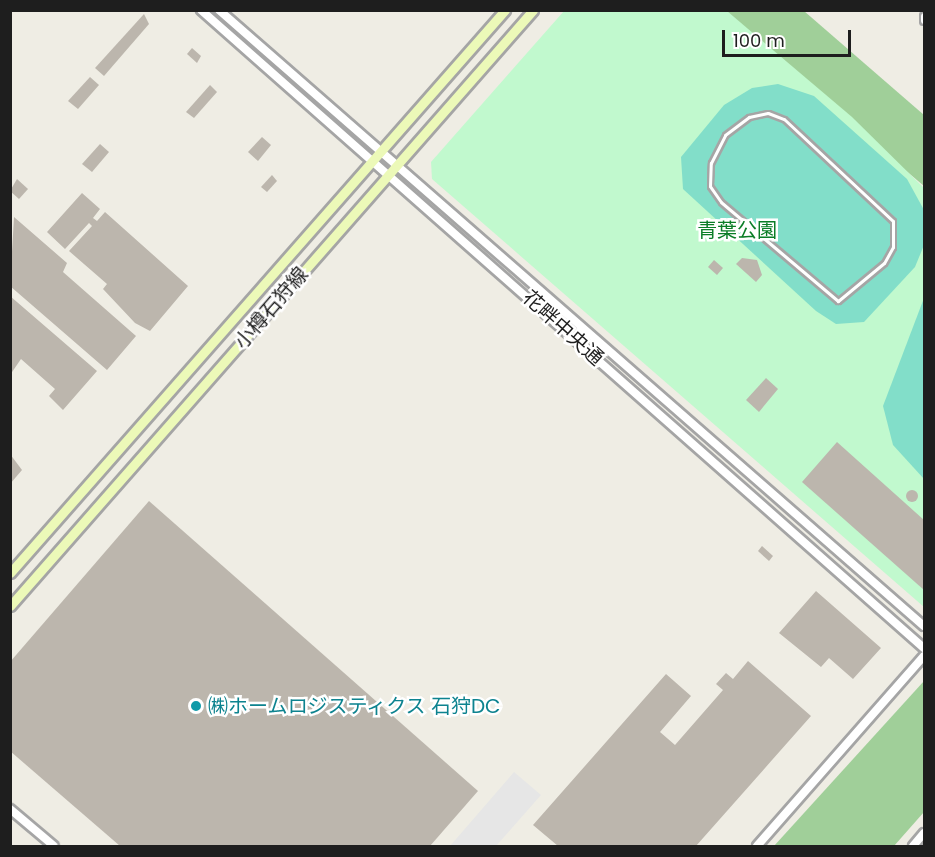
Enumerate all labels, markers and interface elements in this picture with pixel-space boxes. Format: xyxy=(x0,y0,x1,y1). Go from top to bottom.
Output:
scale bar xyxy=(725,18,854,56)
text: 100 m xyxy=(733,28,785,53)
park label: 青葉公園 xyxy=(697,218,777,242)
street label: 小樽石狩線 xyxy=(229,262,313,354)
street label: 花畔中央通 xyxy=(518,286,608,370)
place label: ㈱ホームロジスティクス 石狩DC xyxy=(208,694,503,718)
marker: ㈱ホームロジスティクス 石狩DC xyxy=(189,699,203,713)

